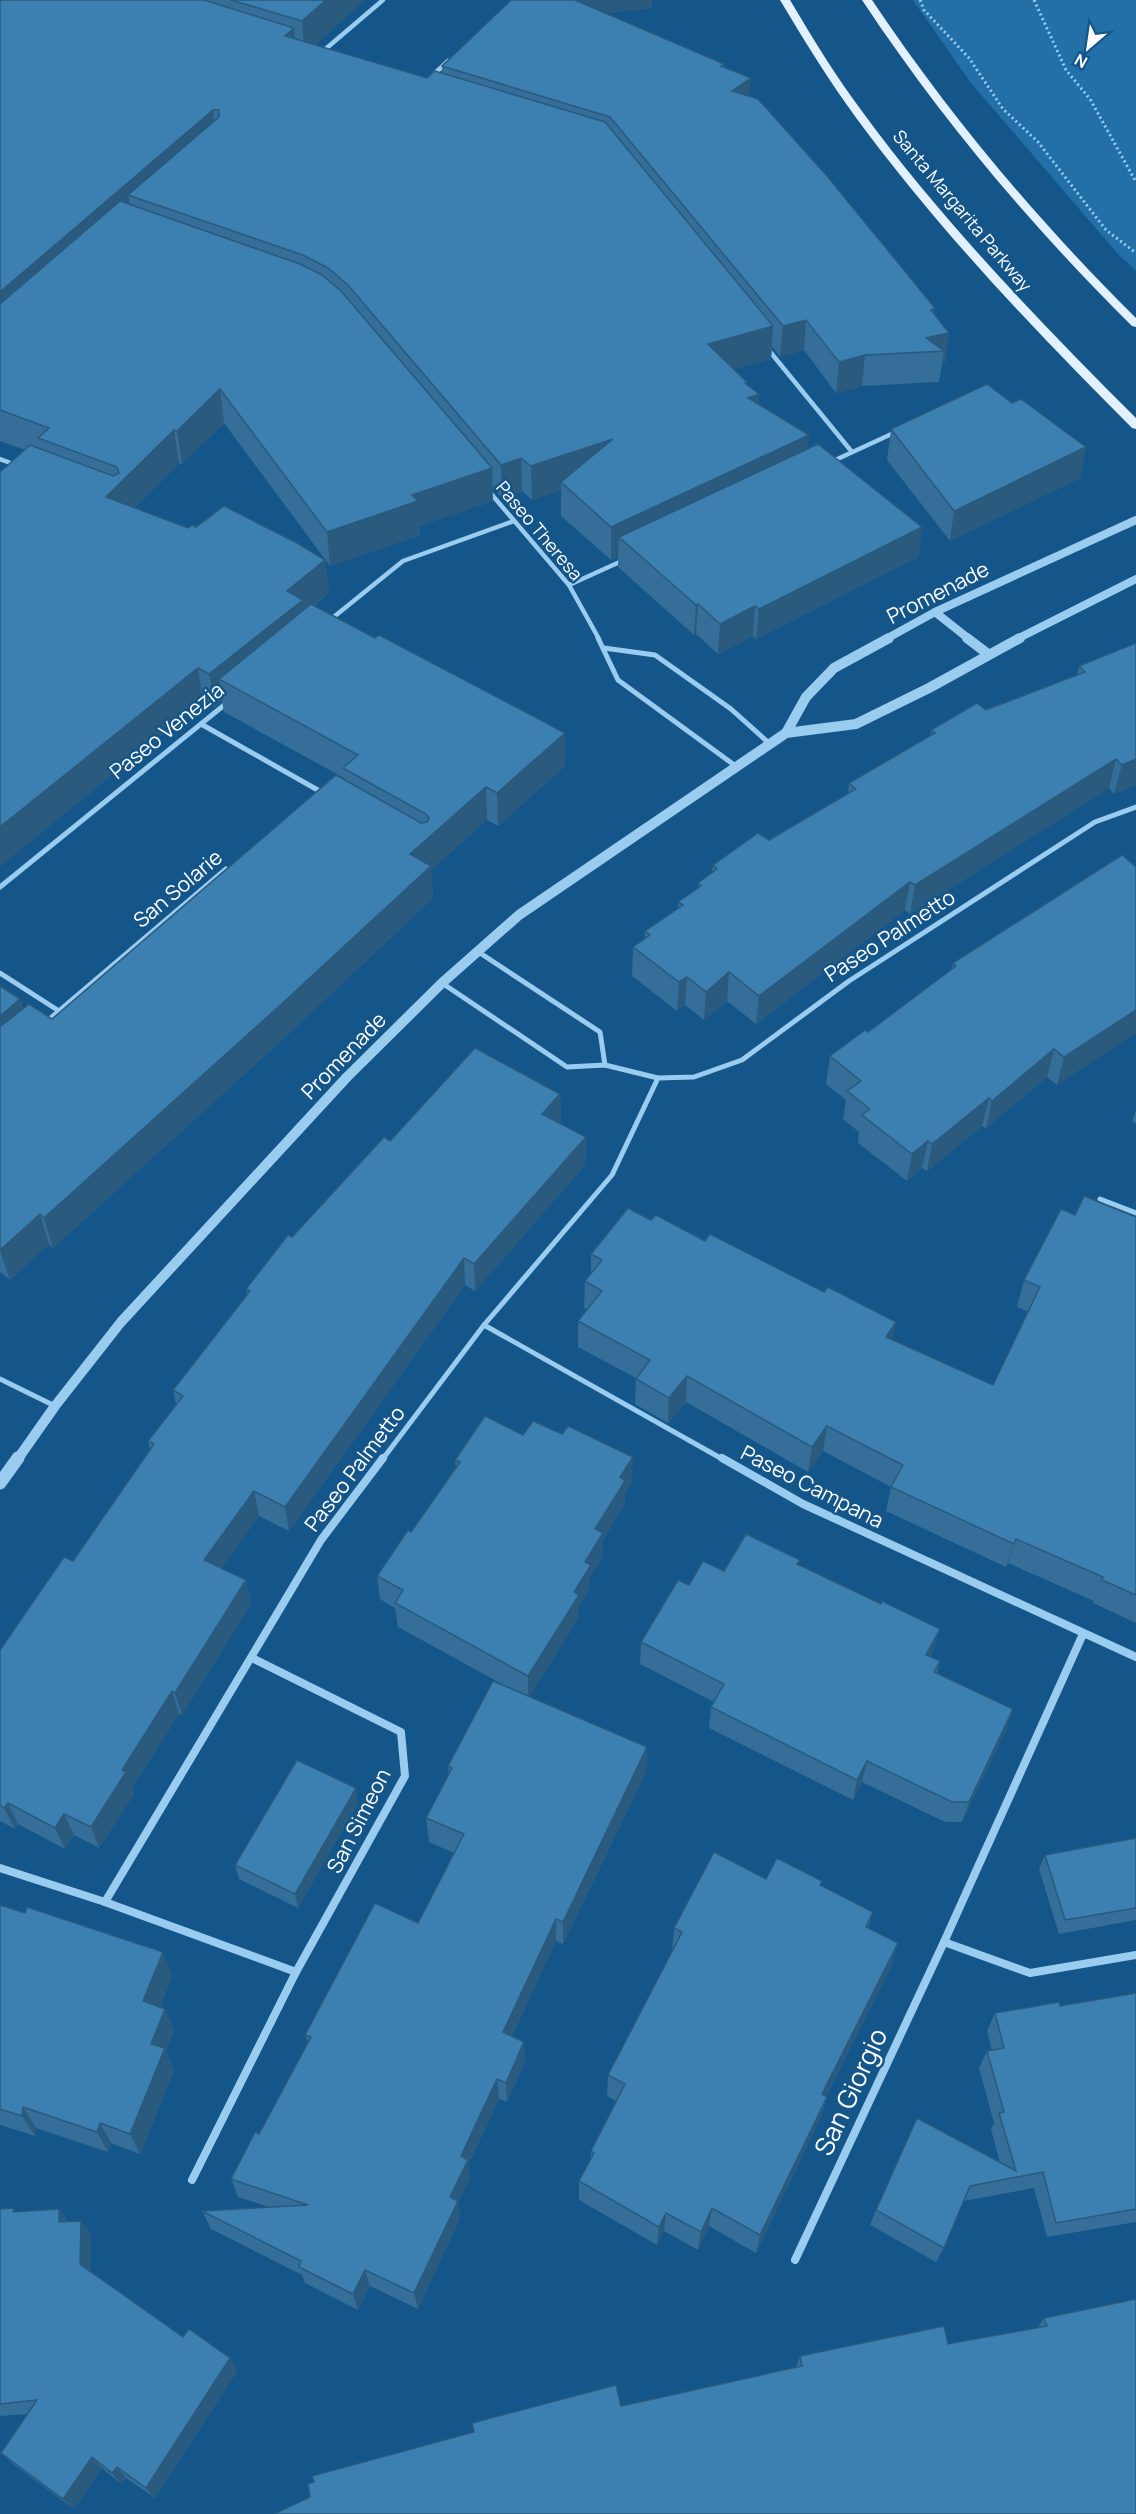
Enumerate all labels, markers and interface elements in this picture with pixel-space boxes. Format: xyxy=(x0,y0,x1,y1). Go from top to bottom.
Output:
north arrow xyxy=(1058,18,1118,78)
text: N xyxy=(1070,49,1091,74)
street label: Santa Margarita Parkway xyxy=(888,124,1038,297)
street label: Paseo Theresa xyxy=(491,476,588,585)
street label: Promenade xyxy=(882,554,993,630)
street label: Paseo Venezia xyxy=(103,675,229,785)
street label: San Solarie xyxy=(127,843,228,934)
street label: Paseo Palmetto xyxy=(819,882,960,988)
street label: Promenade xyxy=(295,1006,392,1105)
street label: Paseo Palmetto xyxy=(298,1400,411,1537)
street label: Paseo Campana xyxy=(736,1438,889,1534)
street label: San Simeon xyxy=(320,1763,396,1878)
street label: San Giorgio xyxy=(805,2022,895,2161)

